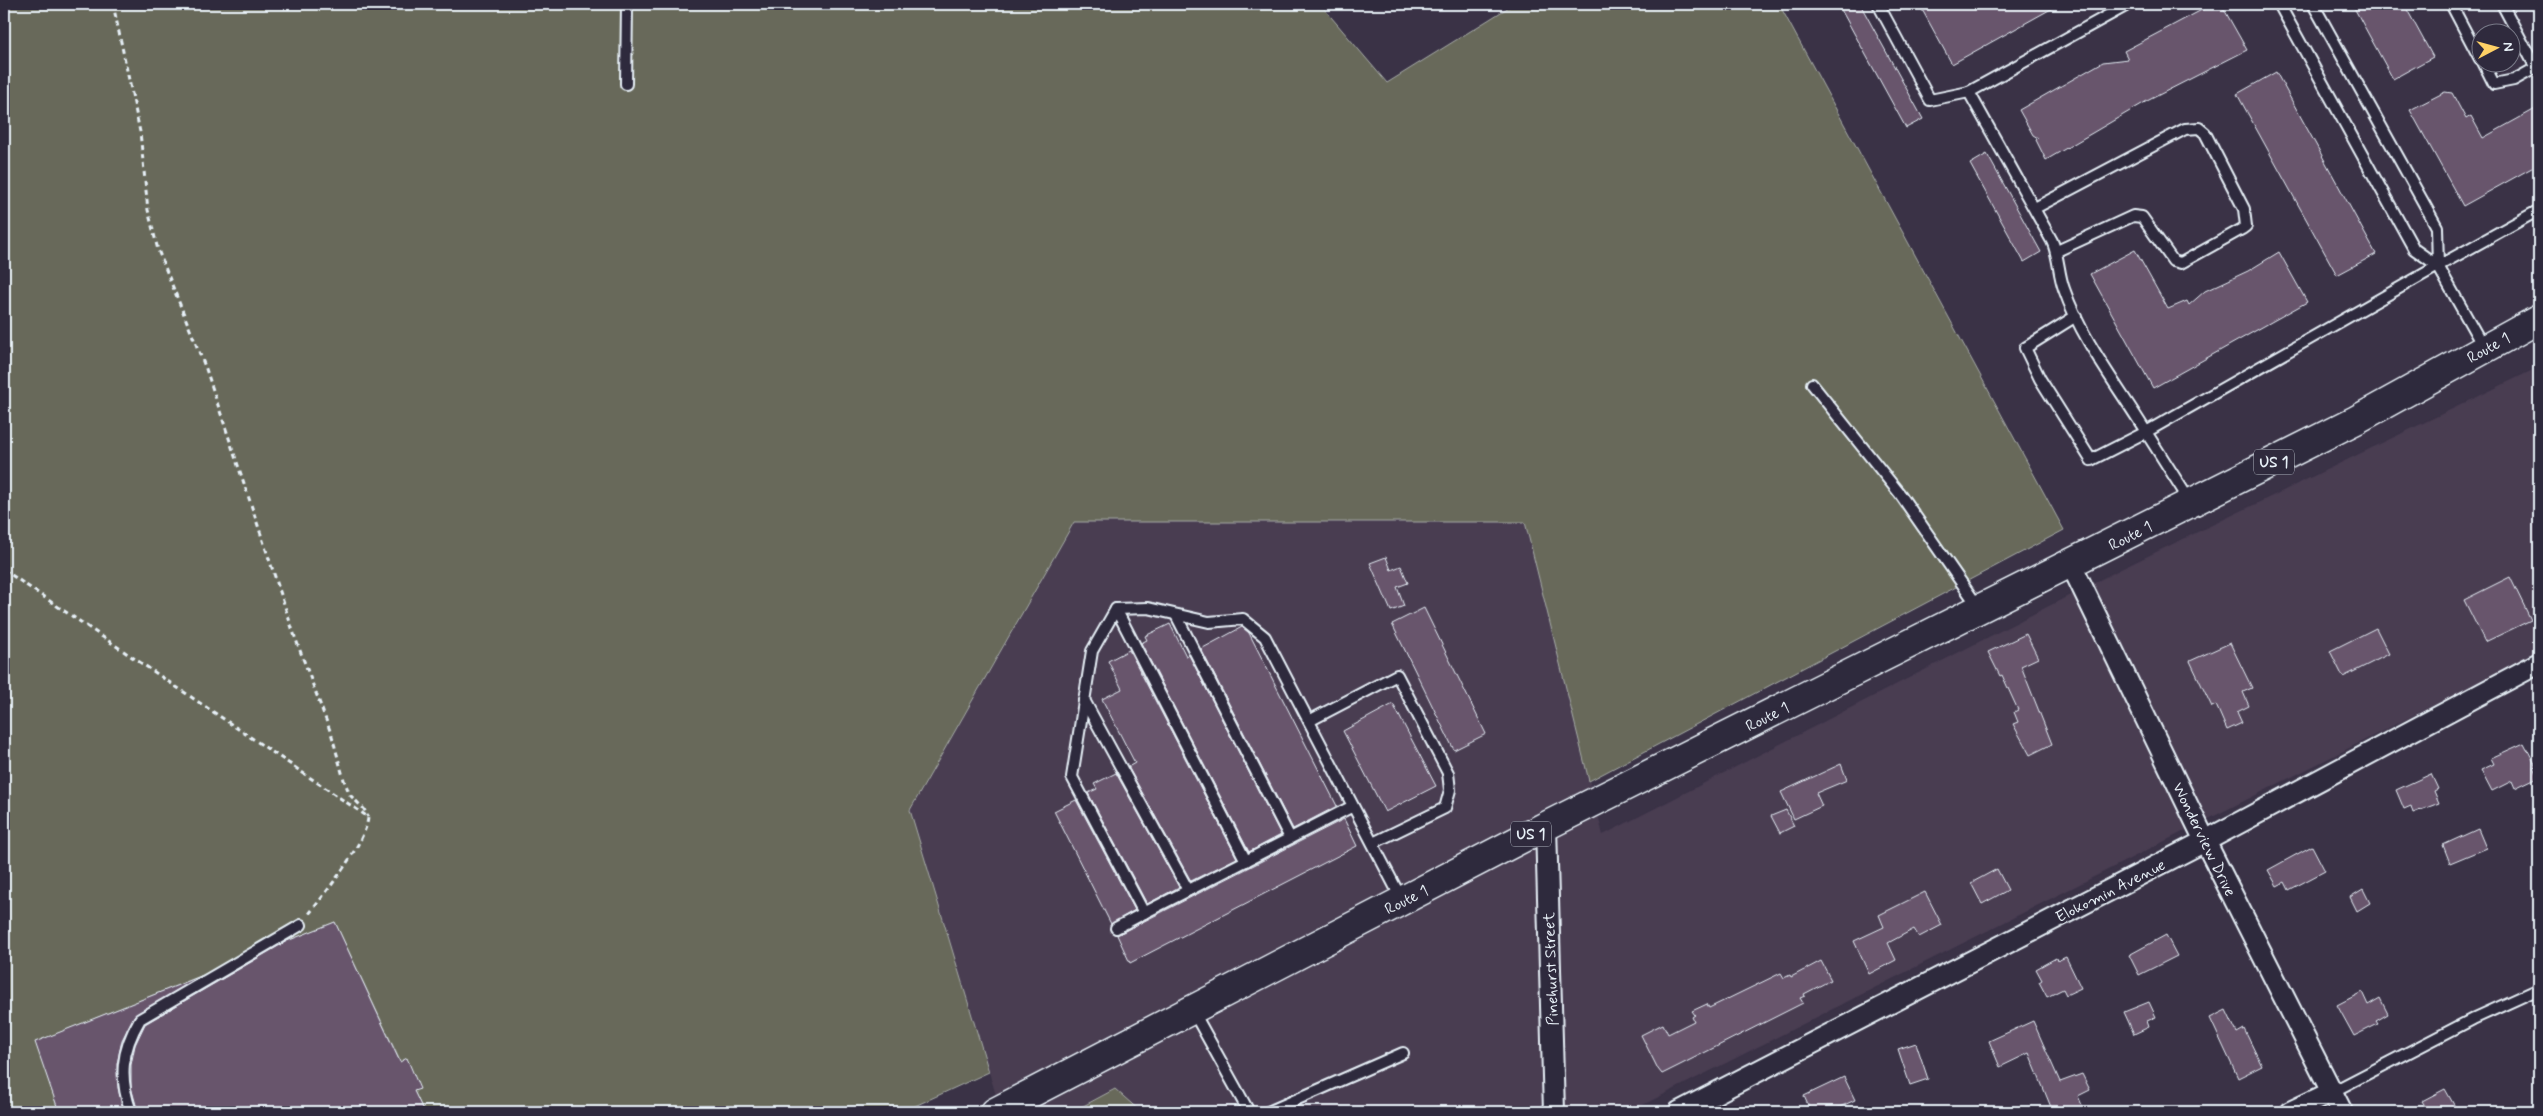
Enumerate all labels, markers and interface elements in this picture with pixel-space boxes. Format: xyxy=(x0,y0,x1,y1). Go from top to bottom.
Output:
north arrow xyxy=(2470,22,2520,72)
text: N xyxy=(2498,41,2517,52)
street label: Route 1 xyxy=(2463,328,2514,369)
road number: US 1 xyxy=(2254,450,2294,474)
street label: Route 1 xyxy=(2105,516,2156,556)
street label: Route 1 xyxy=(1742,697,1793,737)
street label: Wonderview Drive xyxy=(2167,779,2240,900)
road number: US 1 xyxy=(1511,822,1551,846)
street label: Elokomin Avenue xyxy=(2052,855,2169,928)
street label: Route 1 xyxy=(1381,880,1432,920)
street label: Pinehurst Street xyxy=(1539,911,1564,1026)

